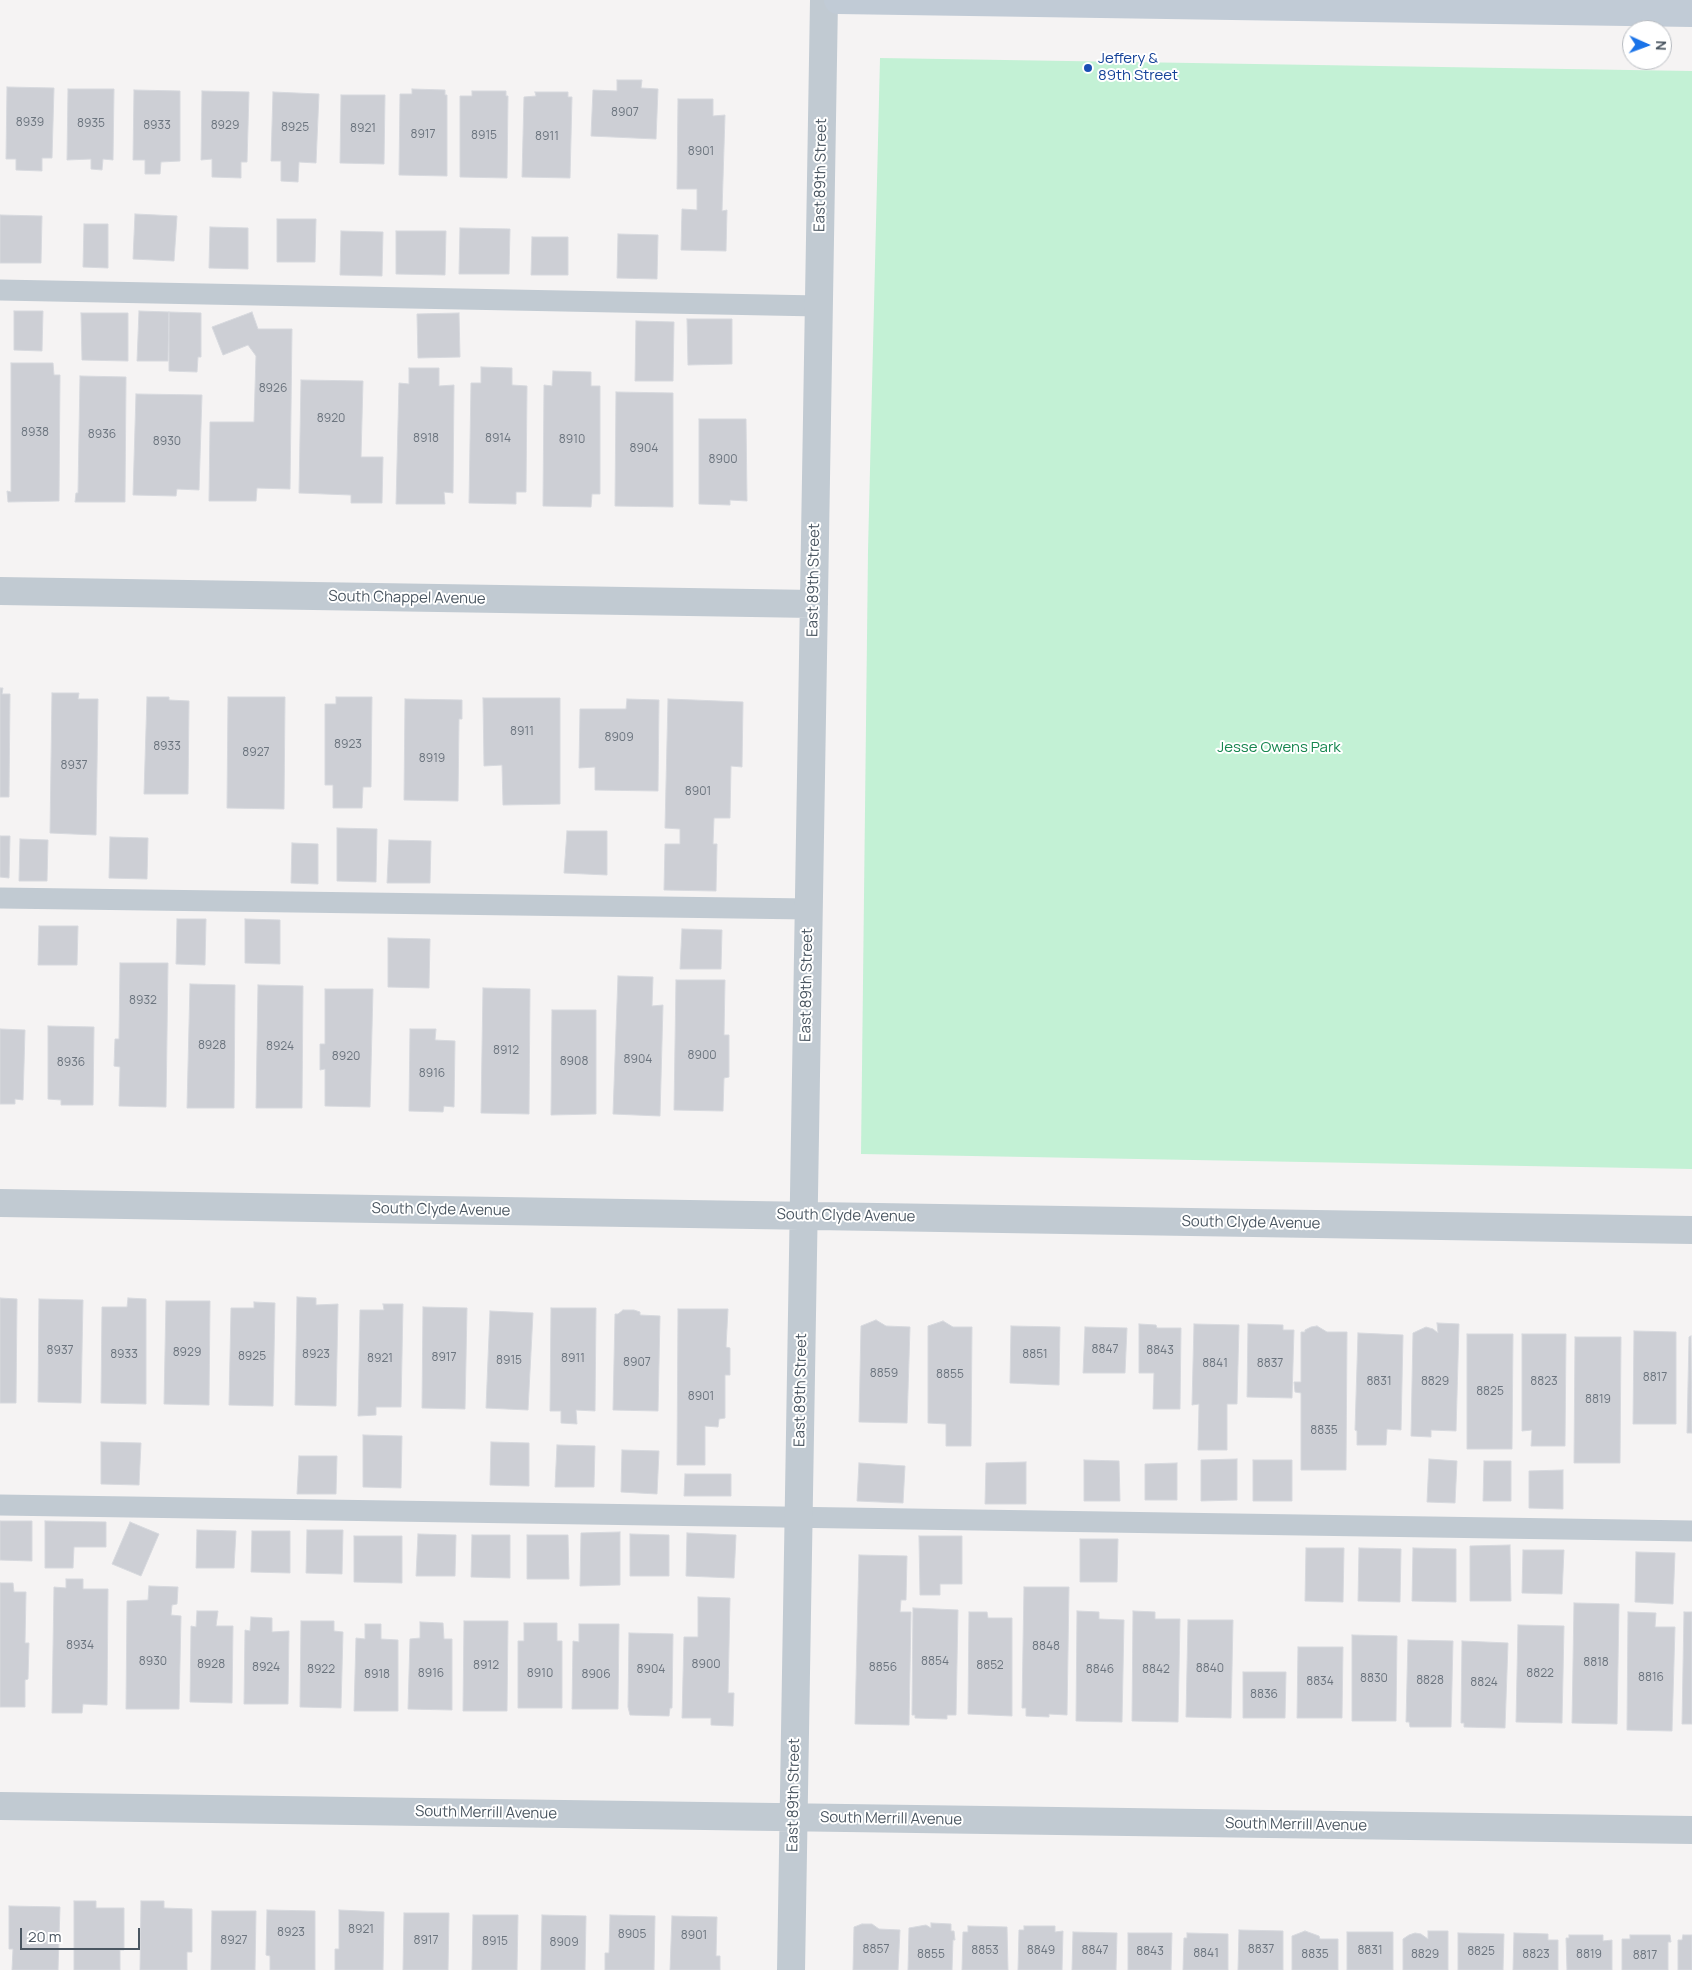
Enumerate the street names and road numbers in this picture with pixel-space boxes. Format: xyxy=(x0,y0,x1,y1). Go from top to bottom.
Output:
street label: East 89th Street xyxy=(811,118,831,232)
street label: East 89th Street xyxy=(804,523,824,637)
street label: South Chappel Avenue xyxy=(328,588,486,608)
street label: East 89th Street xyxy=(797,928,817,1042)
street label: South Clyde Avenue xyxy=(371,1200,511,1220)
street label: South Clyde Avenue xyxy=(776,1206,916,1226)
street label: South Clyde Avenue xyxy=(1181,1213,1321,1233)
street label: East 89th Street xyxy=(791,1333,811,1447)
street label: East 89th Street xyxy=(784,1738,804,1852)
street label: South Merrill Avenue xyxy=(415,1803,557,1823)
street label: South Merrill Avenue xyxy=(820,1809,962,1829)
street label: South Merrill Avenue xyxy=(1225,1815,1367,1835)

